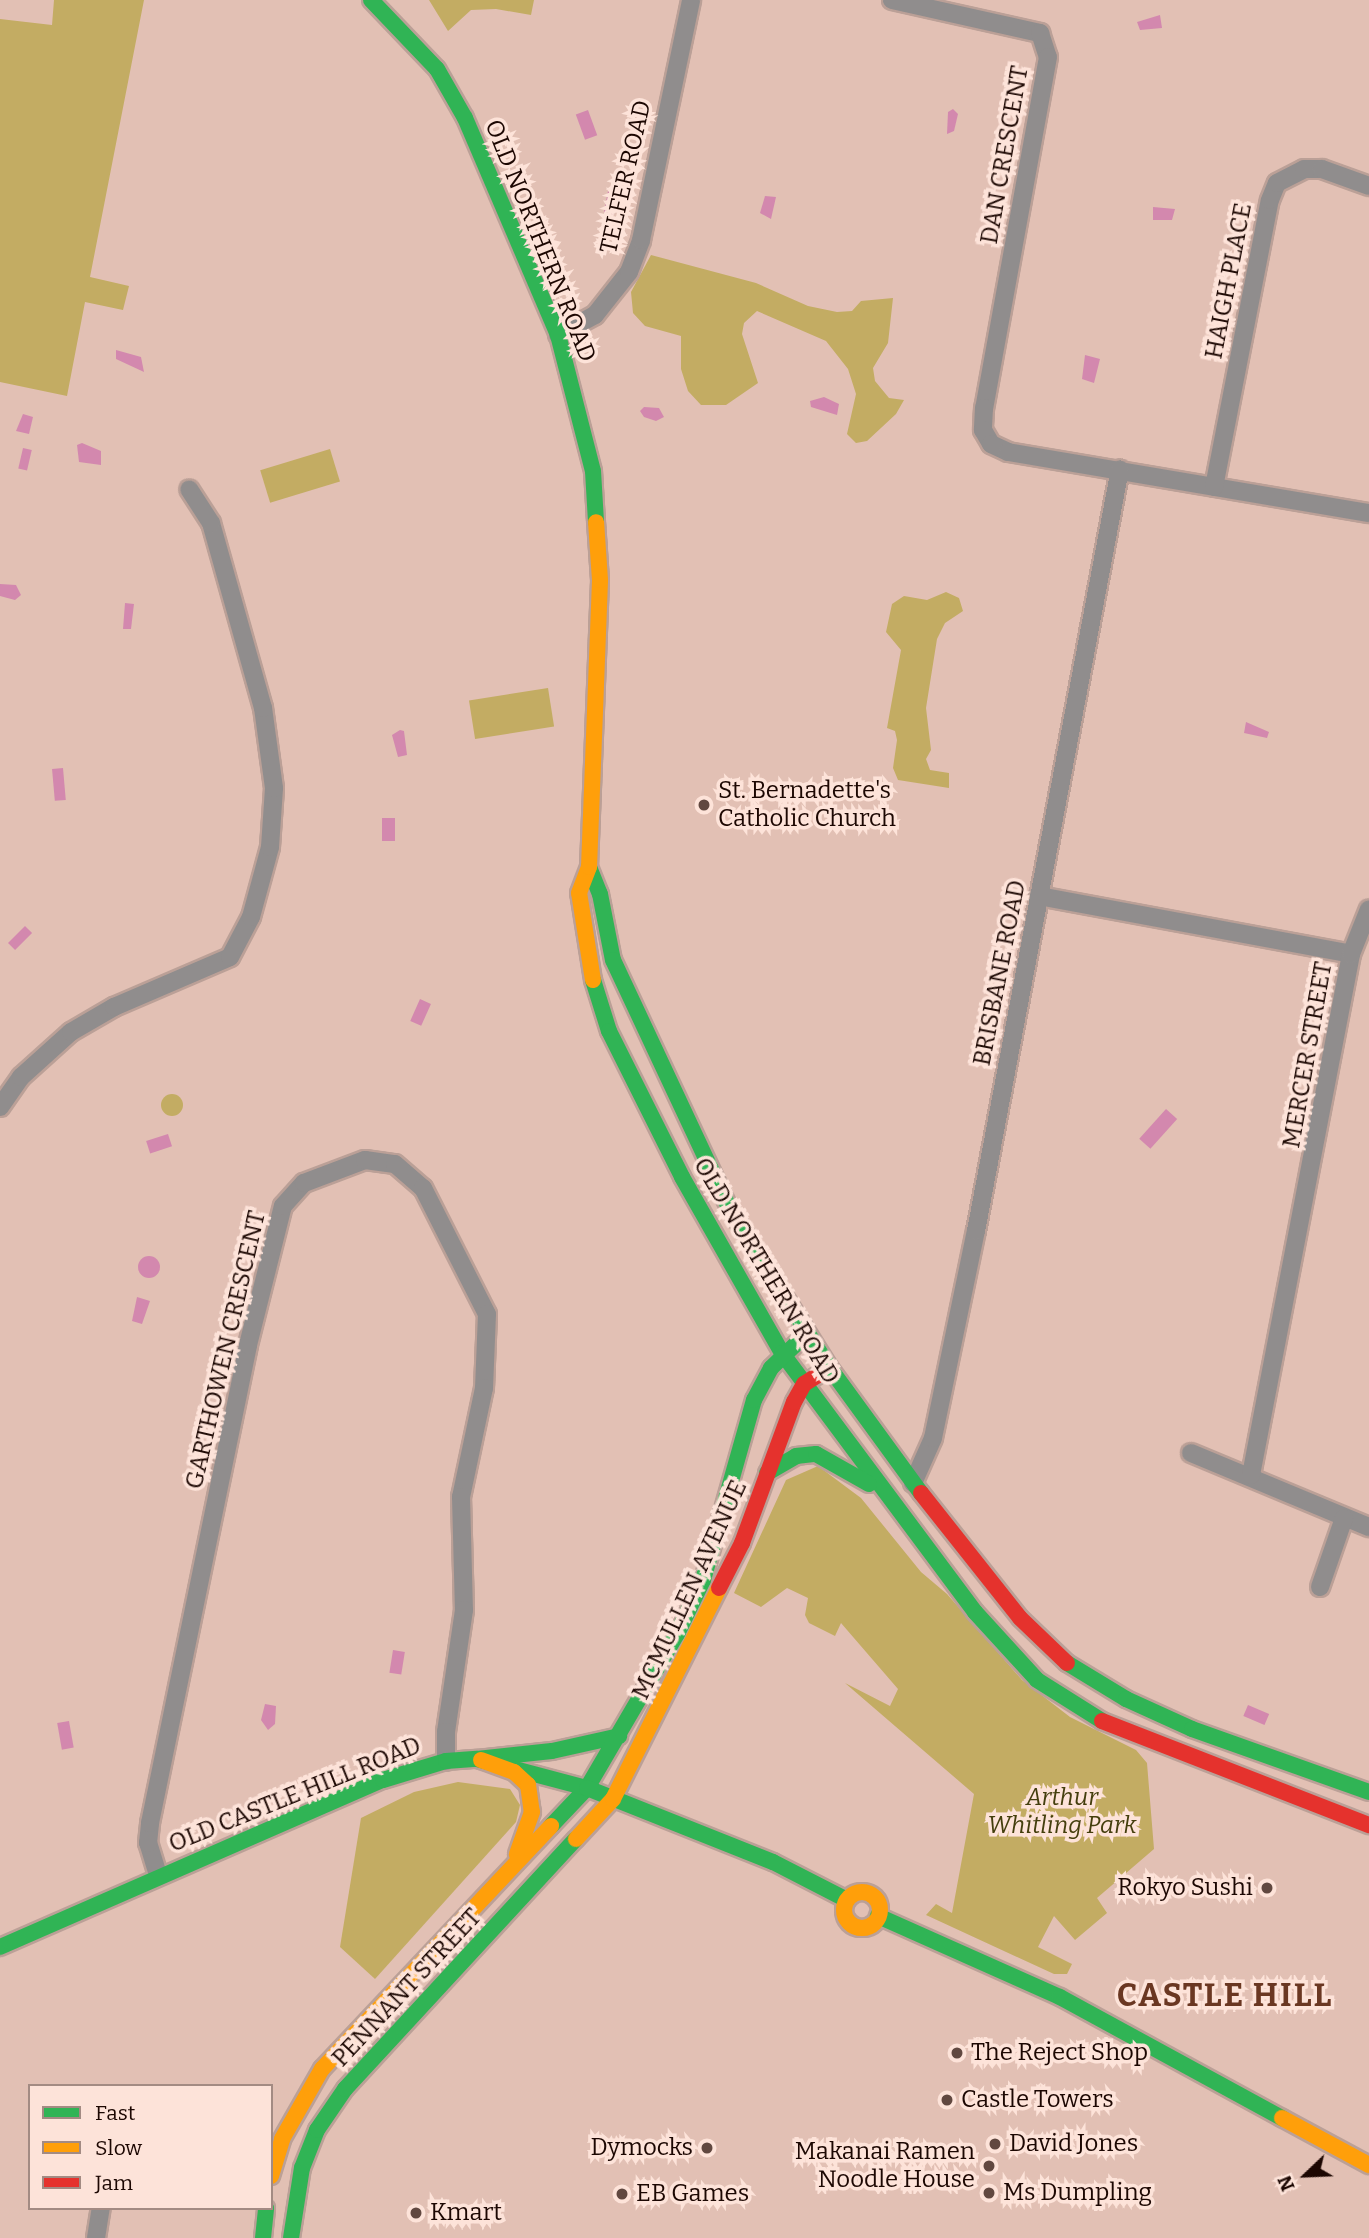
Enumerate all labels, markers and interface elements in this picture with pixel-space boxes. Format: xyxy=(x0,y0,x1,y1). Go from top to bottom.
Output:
street label: DAN CRESCENT xyxy=(975,64,1035,246)
street label: TELFER ROAD xyxy=(594,98,658,256)
street label: OLD NORTHERN ROAD xyxy=(478,116,602,366)
street label: HAIGH PLACE xyxy=(1200,201,1258,361)
place label: St. Bernadette's Catholic Church xyxy=(718,777,896,833)
marker: St. Bernadette's Catholic Church xyxy=(696,797,712,813)
street label: BRISBANE ROAD xyxy=(968,878,1032,1068)
street label: MERCER STREET xyxy=(1277,960,1339,1150)
street label: OLD NORTHERN ROAD xyxy=(687,1153,845,1389)
street label: GARTHOWEN CRESCENT xyxy=(180,1208,272,1492)
street label: MCMULLEN AVENUE xyxy=(627,1476,753,1704)
street label: OLD CASTLE HILL ROAD xyxy=(165,1731,425,1859)
park label: Arthur Whitling Park xyxy=(987,1784,1137,1840)
place label: Rokyo Sushi xyxy=(1117,1874,1253,1902)
marker: Rokyo Sushi xyxy=(1259,1880,1275,1896)
street label: PENNANT STREET xyxy=(326,1903,488,2073)
district label: CASTLE HILL xyxy=(1118,1976,1332,2014)
place label: The Reject Shop xyxy=(971,2039,1148,2067)
marker: The Reject Shop xyxy=(949,2045,965,2061)
legend xyxy=(28,2084,273,2210)
place label: Castle Towers xyxy=(961,2086,1114,2114)
marker: Castle Towers xyxy=(939,2092,955,2108)
text: Fast xyxy=(95,2100,135,2126)
place label: David Jones xyxy=(1009,2130,1138,2158)
place label: Dymocks xyxy=(591,2134,693,2162)
text: Slow xyxy=(95,2135,142,2161)
marker: David Jones xyxy=(987,2136,1003,2152)
place label: Makanai Ramen Noodle House xyxy=(795,2138,975,2194)
marker: Dymocks xyxy=(699,2140,715,2156)
north arrow xyxy=(1271,2140,1341,2210)
marker: Makanai Ramen Noodle House xyxy=(981,2158,997,2174)
text: Jam xyxy=(95,2170,133,2196)
text: N xyxy=(1273,2172,1300,2195)
place label: Ms Dumpling xyxy=(1003,2179,1152,2207)
place label: EB Games xyxy=(636,2180,749,2208)
marker: Ms Dumpling xyxy=(981,2185,997,2201)
marker: EB Games xyxy=(614,2186,630,2202)
place label: Kmart xyxy=(430,2199,502,2227)
marker: Kmart xyxy=(408,2205,424,2221)

